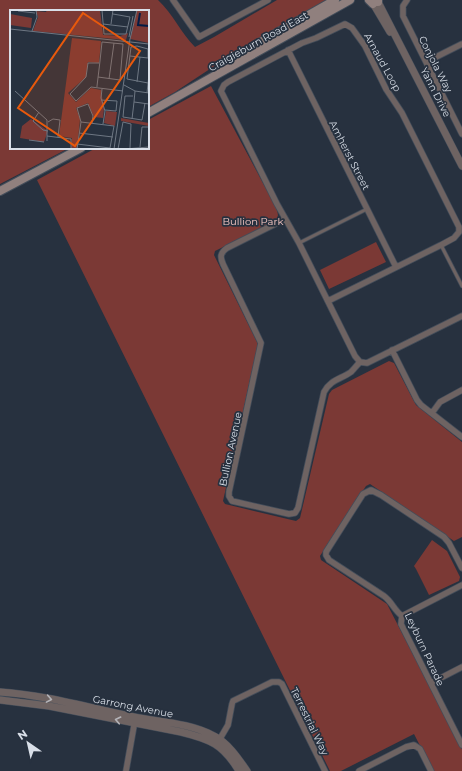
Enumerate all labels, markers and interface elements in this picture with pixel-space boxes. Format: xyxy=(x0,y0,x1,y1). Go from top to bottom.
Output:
street label: Craigieburn Road East xyxy=(206,9,310,74)
inset map xyxy=(10,10,149,149)
street label: Arnaud Loop xyxy=(361,31,404,94)
street label: Conjola Way xyxy=(416,34,456,95)
street label: Yann Drive xyxy=(418,65,454,119)
street label: Amherst Street xyxy=(326,118,373,192)
park label: Bullion Park xyxy=(223,215,283,228)
street label: Bullion Avenue xyxy=(216,411,245,487)
street label: Leyburn Parade xyxy=(402,611,447,688)
street label: Terrestrial Way xyxy=(288,685,332,758)
street label: Garrong Avenue xyxy=(92,692,174,721)
one-way arrow xyxy=(46,694,52,703)
one-way arrow xyxy=(115,717,122,725)
north arrow xyxy=(8,723,48,763)
text: N xyxy=(15,726,30,743)

